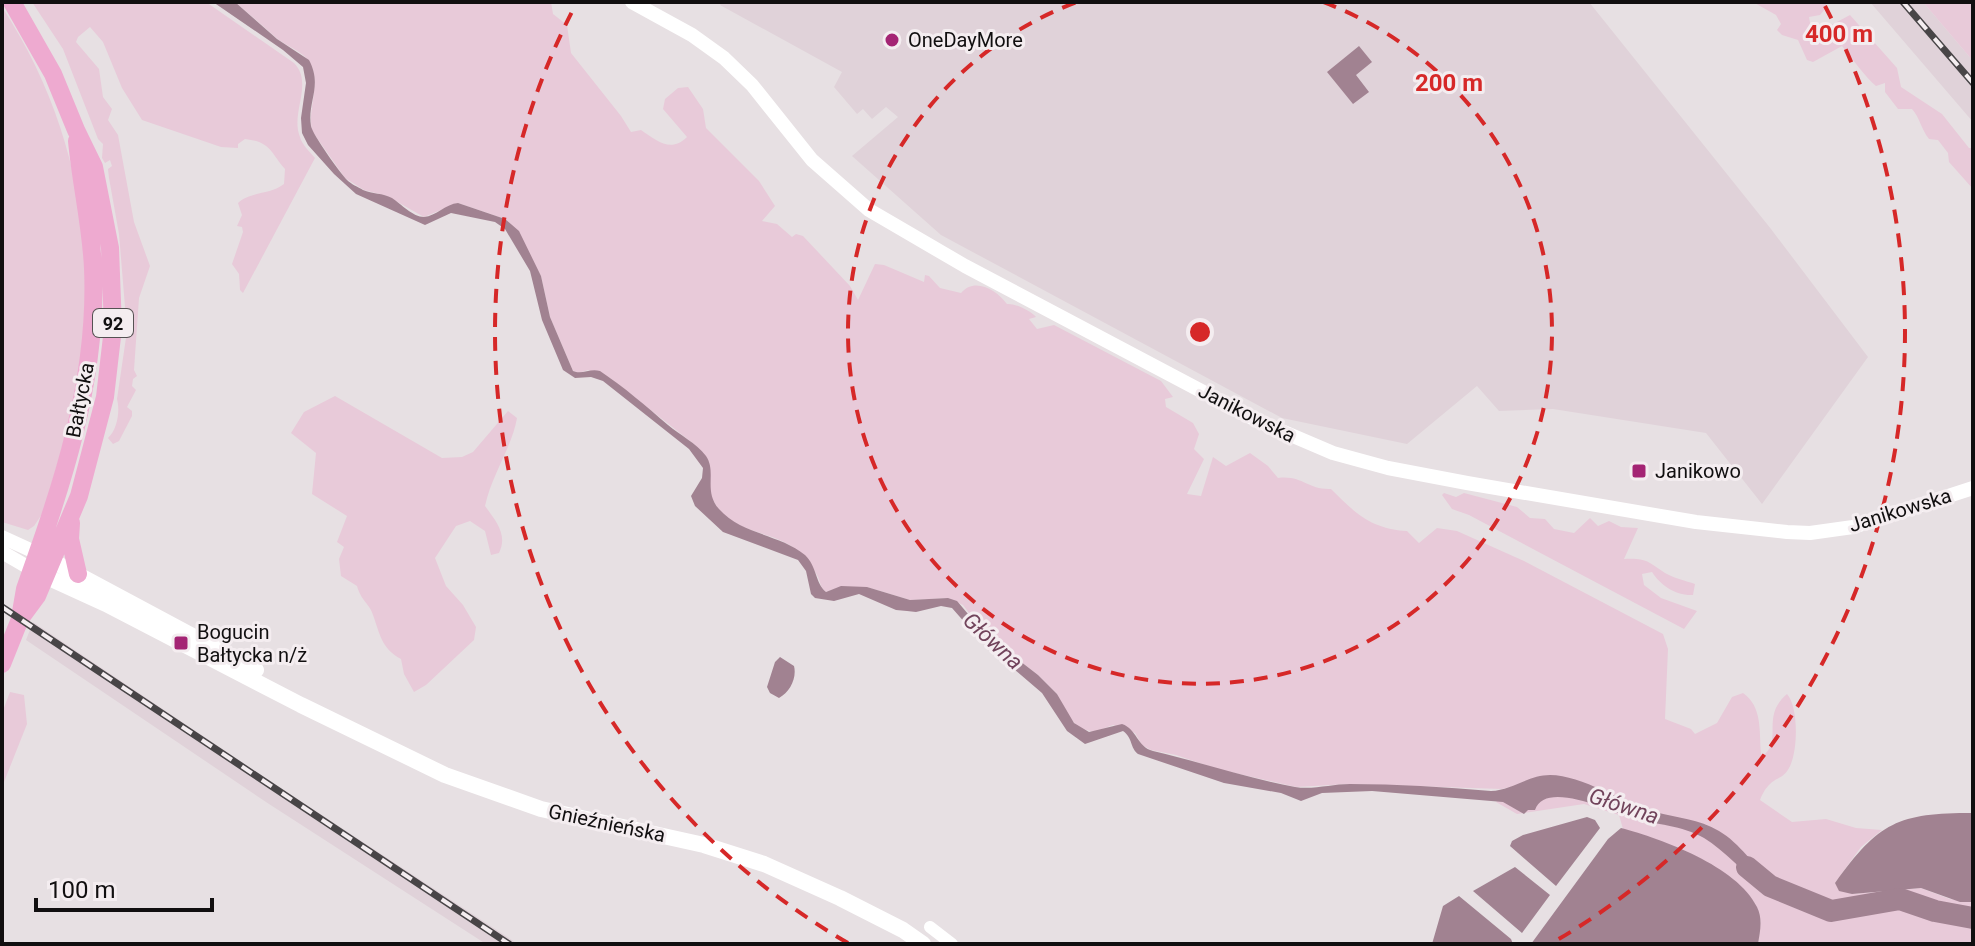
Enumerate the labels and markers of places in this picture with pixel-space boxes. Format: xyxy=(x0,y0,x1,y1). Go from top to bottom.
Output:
place label: OneDayMore xyxy=(908,28,1023,52)
marker: OneDayMore xyxy=(883,31,901,49)
centre of rings xyxy=(1186,318,1214,346)
place label: Janikowo xyxy=(1655,459,1741,483)
marker: Janikowo xyxy=(1630,462,1648,480)
place label: Bogucin Bałtycka n/ż xyxy=(197,620,307,667)
marker: Bogucin Bałtycka n/ż xyxy=(172,634,190,652)

